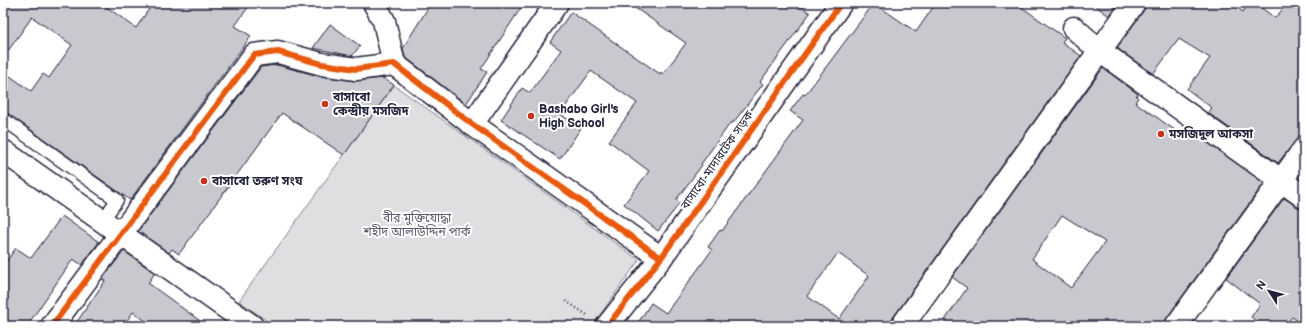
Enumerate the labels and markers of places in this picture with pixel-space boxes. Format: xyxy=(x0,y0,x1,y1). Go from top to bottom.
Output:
place label: বাসাবো কেন্দ্রীয় মসজিদ xyxy=(332,90,409,119)
marker: বাসাবো কেন্দ্রীয় মসজিদ xyxy=(320,99,330,109)
place label: Bashabo Girl's High School xyxy=(539,102,619,131)
marker: Bashabo Girl's High School xyxy=(526,111,536,121)
place label: মসজিদুল আকসা xyxy=(1168,126,1253,142)
marker: মসজিদুল আকসা xyxy=(1156,129,1166,139)
place label: বাসাবো তরুণ সংঘ xyxy=(211,174,303,189)
marker: বাসাবো তরুণ সংঘ xyxy=(199,176,209,186)

